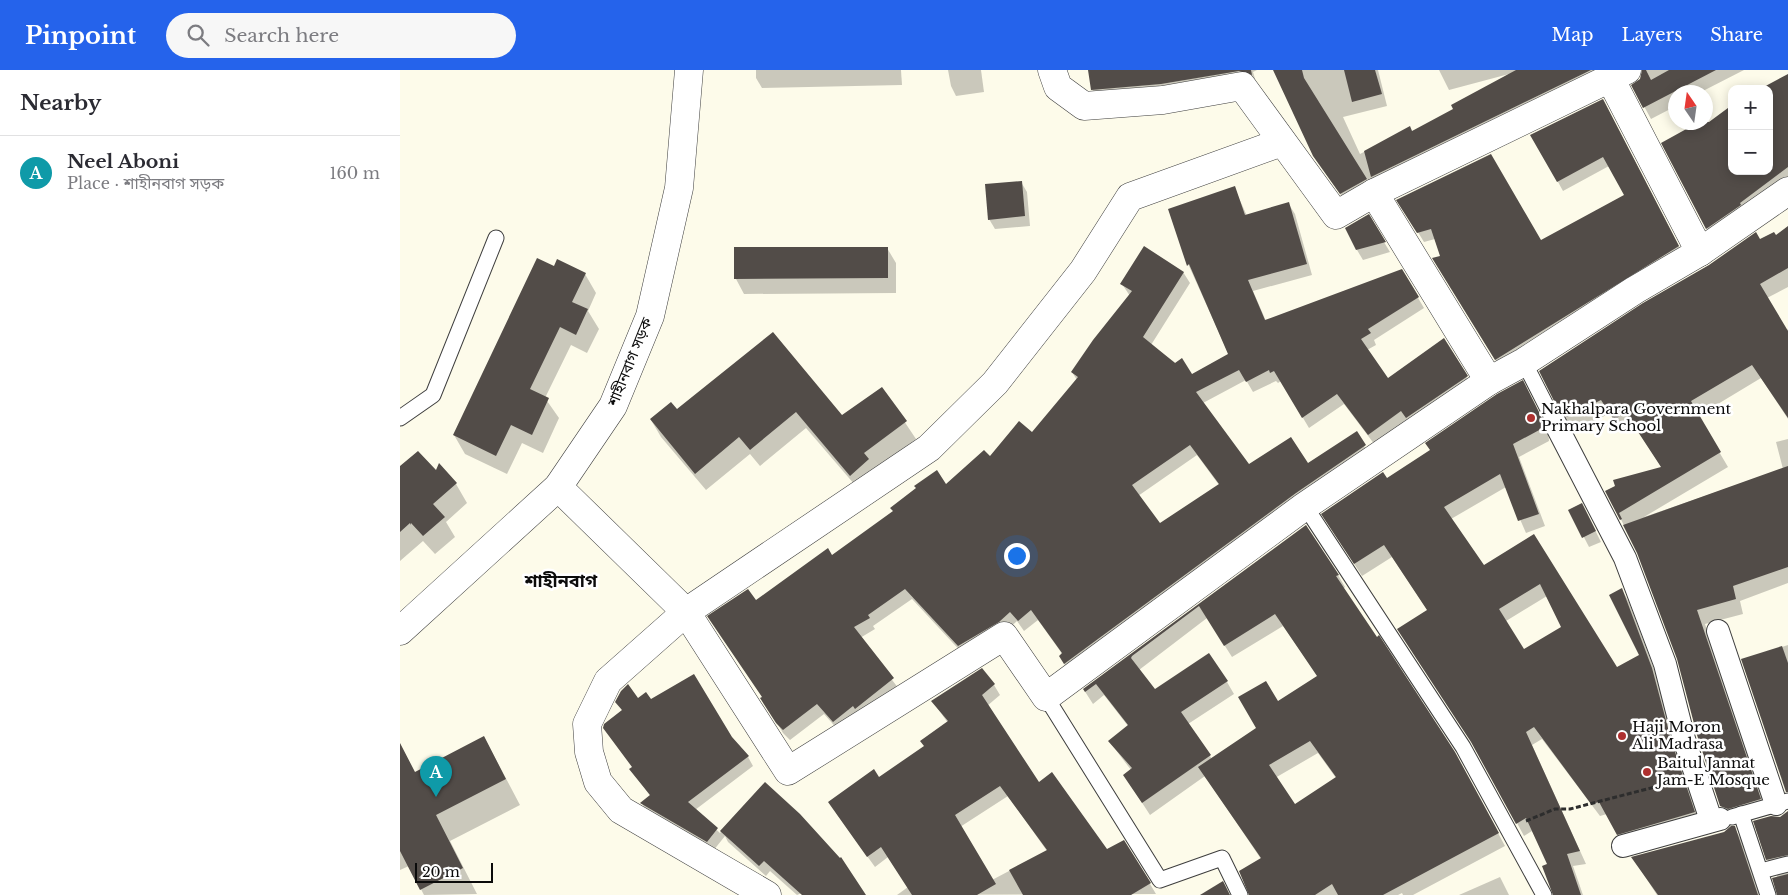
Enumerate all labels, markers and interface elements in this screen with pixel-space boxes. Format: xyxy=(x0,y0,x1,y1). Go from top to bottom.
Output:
search box xyxy=(166,13,516,58)
text: Pinpoint xyxy=(25,21,136,50)
icon: search xyxy=(184,21,212,49)
text: Search here xyxy=(224,24,339,47)
text: Map xyxy=(1552,24,1593,46)
text: Layers xyxy=(1621,24,1682,46)
text: Share xyxy=(1710,24,1763,46)
north arrow xyxy=(1668,85,1713,130)
map controls xyxy=(1728,85,1773,175)
button: + xyxy=(1728,85,1773,130)
text: Nearby xyxy=(20,90,101,116)
button: − xyxy=(1728,130,1773,175)
text: Neel Aboni xyxy=(67,150,179,173)
text: A xyxy=(30,163,42,183)
text: 160 m xyxy=(329,163,380,183)
text: Place · শাহীনবাগ সড়ক xyxy=(67,173,224,193)
street label: শাহীনবাগ সড়ক xyxy=(603,314,656,410)
place label: Nakhalpara Government Primary School xyxy=(1541,399,1732,435)
marker: Nakhalpara Government Primary School xyxy=(1525,412,1537,424)
your location xyxy=(1004,543,1030,569)
district label: শাহীনবাগ xyxy=(524,570,598,592)
place label: Haji Moron Ali Madrasa xyxy=(1631,717,1724,753)
marker: Haji Moron Ali Madrasa xyxy=(1616,730,1628,742)
place label: Baitul Jannat Jam-E Mosque xyxy=(1655,753,1770,789)
pin: A xyxy=(420,756,452,797)
marker: Baitul Jannat Jam-E Mosque xyxy=(1641,766,1653,778)
scale bar xyxy=(415,860,492,883)
text: 20 m xyxy=(422,863,460,881)

